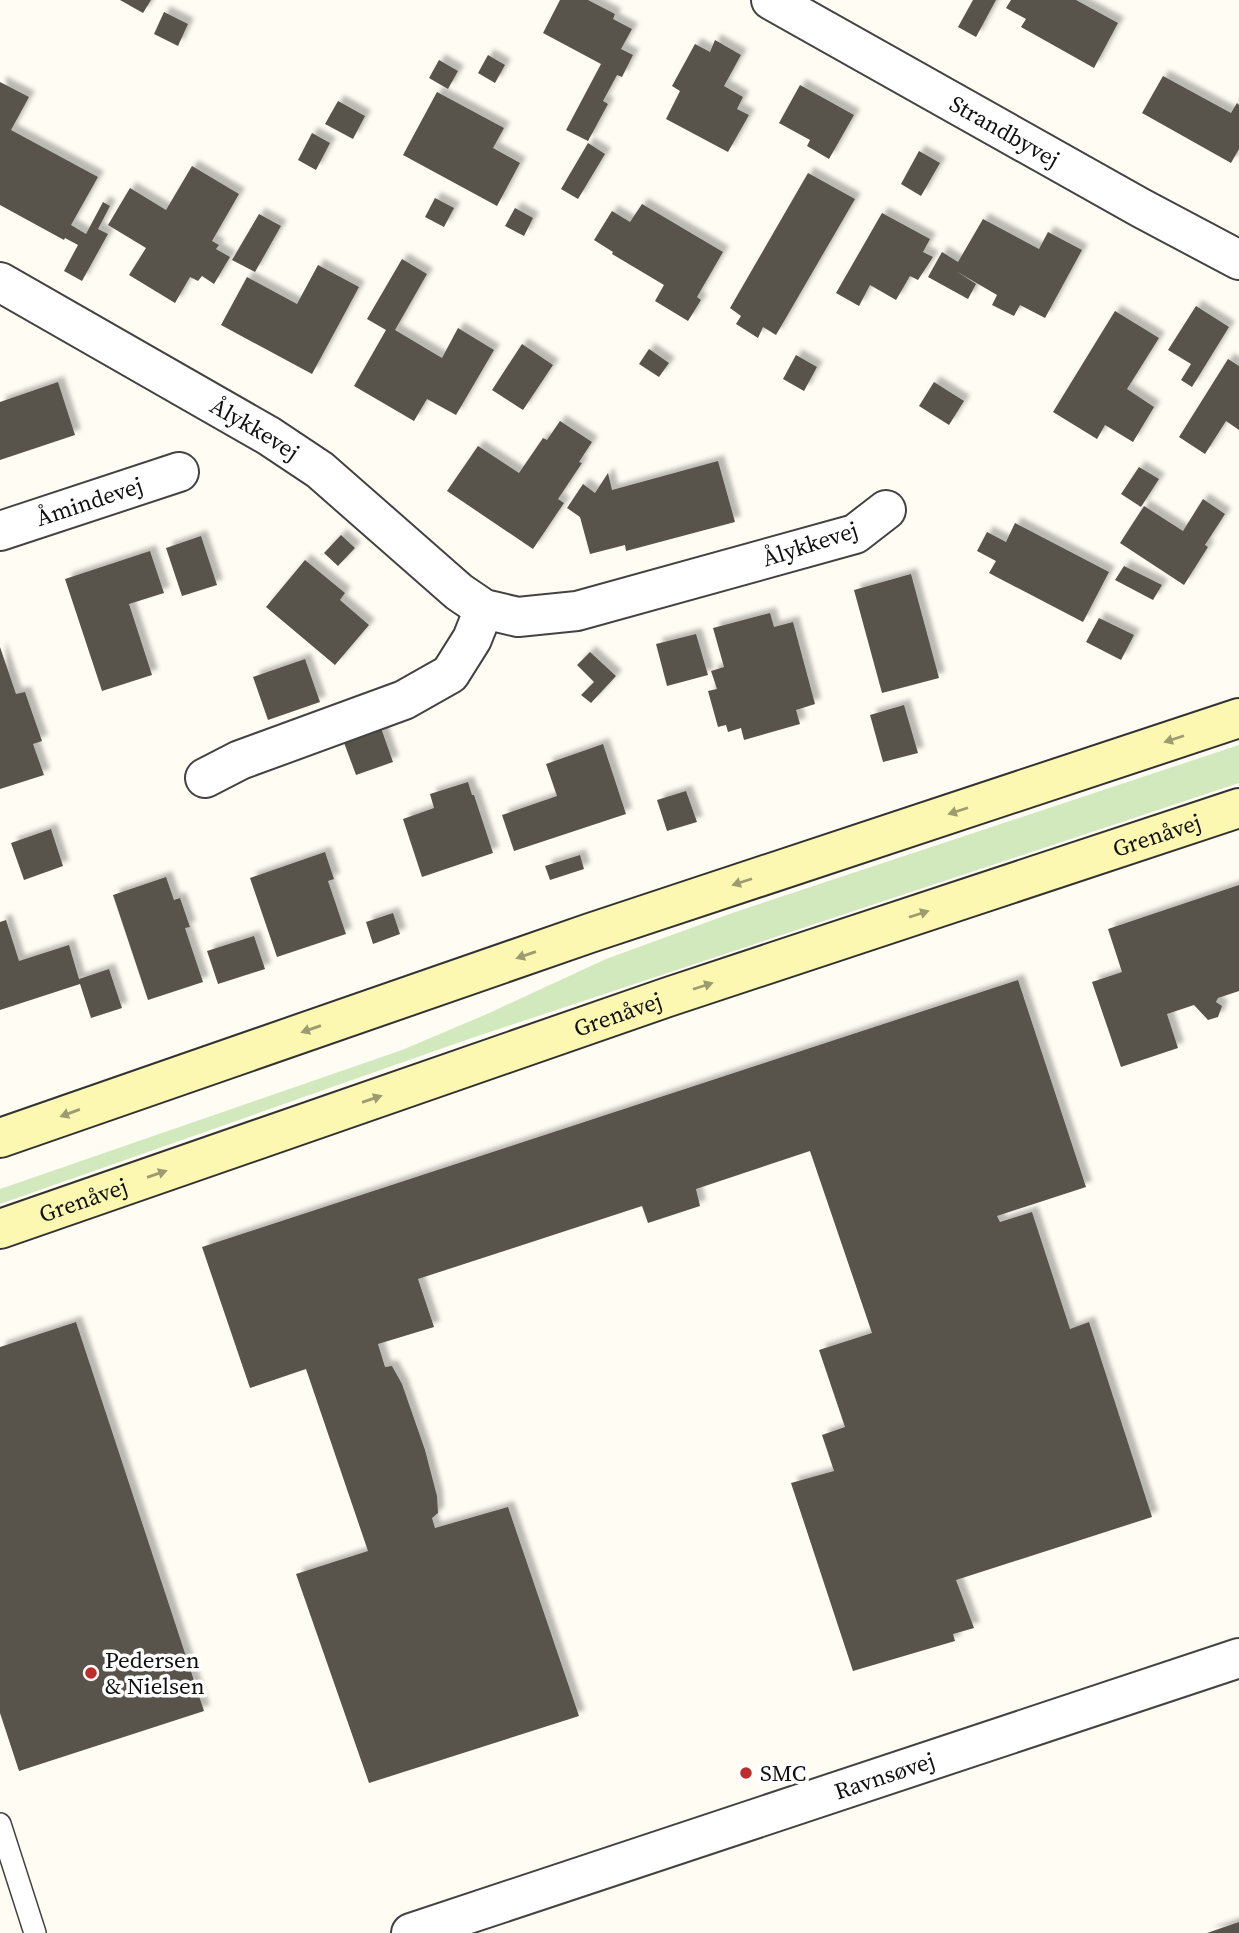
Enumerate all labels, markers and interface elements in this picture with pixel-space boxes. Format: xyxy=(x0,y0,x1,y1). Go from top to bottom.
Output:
street label: Strandbyvej xyxy=(944,88,1065,175)
street label: Ålykkevej xyxy=(204,390,306,468)
street label: Åmindevej xyxy=(32,469,147,534)
street label: Ålykkevej xyxy=(758,514,862,574)
one-way arrow xyxy=(1164,734,1185,745)
one-way arrow xyxy=(948,806,969,817)
street label: Grenåvej xyxy=(1108,806,1205,865)
one-way arrow xyxy=(732,877,753,888)
one-way arrow xyxy=(909,908,930,919)
one-way arrow xyxy=(515,950,536,961)
one-way arrow xyxy=(693,980,714,991)
street label: Grenåvej xyxy=(569,984,666,1045)
one-way arrow xyxy=(300,1024,321,1035)
one-way arrow xyxy=(361,1093,382,1104)
one-way arrow xyxy=(60,1107,81,1118)
one-way arrow xyxy=(147,1168,168,1179)
street label: Grenåvej xyxy=(35,1170,132,1230)
place label: Pedersen & Nielsen xyxy=(105,1644,205,1702)
marker: Pedersen & Nielsen xyxy=(83,1665,99,1681)
street label: Ravnsøvej xyxy=(830,1744,939,1807)
place label: SMC xyxy=(760,1757,806,1789)
marker: SMC xyxy=(738,1765,754,1781)

